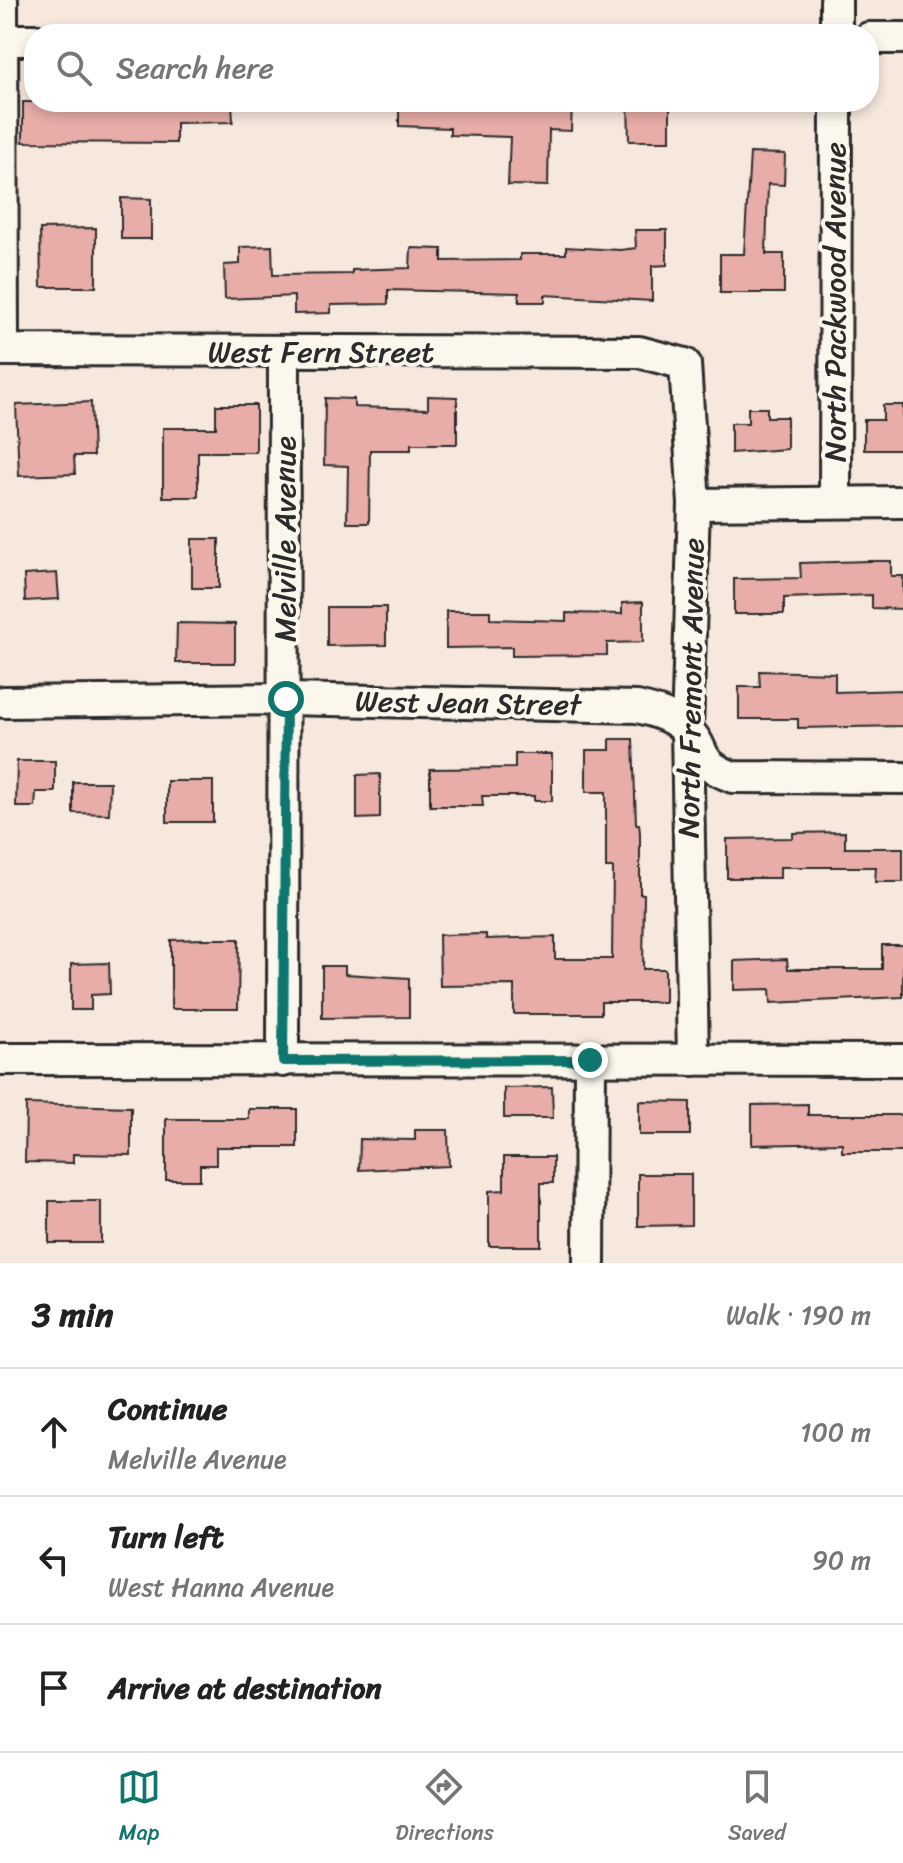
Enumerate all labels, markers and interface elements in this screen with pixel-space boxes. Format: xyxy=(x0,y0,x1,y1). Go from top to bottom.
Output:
search box xyxy=(24,24,879,112)
text: Search here xyxy=(116,41,274,95)
icon: search xyxy=(52,46,96,90)
street label: North Packwood Avenue xyxy=(808,142,862,462)
street label: West Fern Street xyxy=(208,325,434,379)
street label: Melville Avenue xyxy=(258,436,312,642)
street label: North Fremont Avenue xyxy=(661,537,721,839)
street label: West Jean Street xyxy=(354,674,583,732)
route start xyxy=(268,681,304,717)
route end xyxy=(572,1042,608,1078)
text: 3 min xyxy=(32,1285,113,1345)
text: Walk · 190 m xyxy=(726,1292,871,1338)
text: Continue xyxy=(108,1382,227,1436)
text: 100 m xyxy=(800,1409,871,1455)
icon: ahead xyxy=(32,1410,76,1454)
text: Melville Avenue xyxy=(108,1436,286,1482)
text: Turn left xyxy=(108,1510,224,1564)
text: 90 m xyxy=(812,1537,871,1583)
icon: left xyxy=(32,1538,76,1582)
text: West Hanna Avenue xyxy=(108,1564,334,1610)
text: Arrive at destination xyxy=(108,1661,382,1715)
icon: arrive xyxy=(32,1666,76,1710)
tab: Map xyxy=(117,1765,161,1852)
tab: Directions xyxy=(395,1765,494,1852)
tab: Saved xyxy=(728,1765,786,1852)

